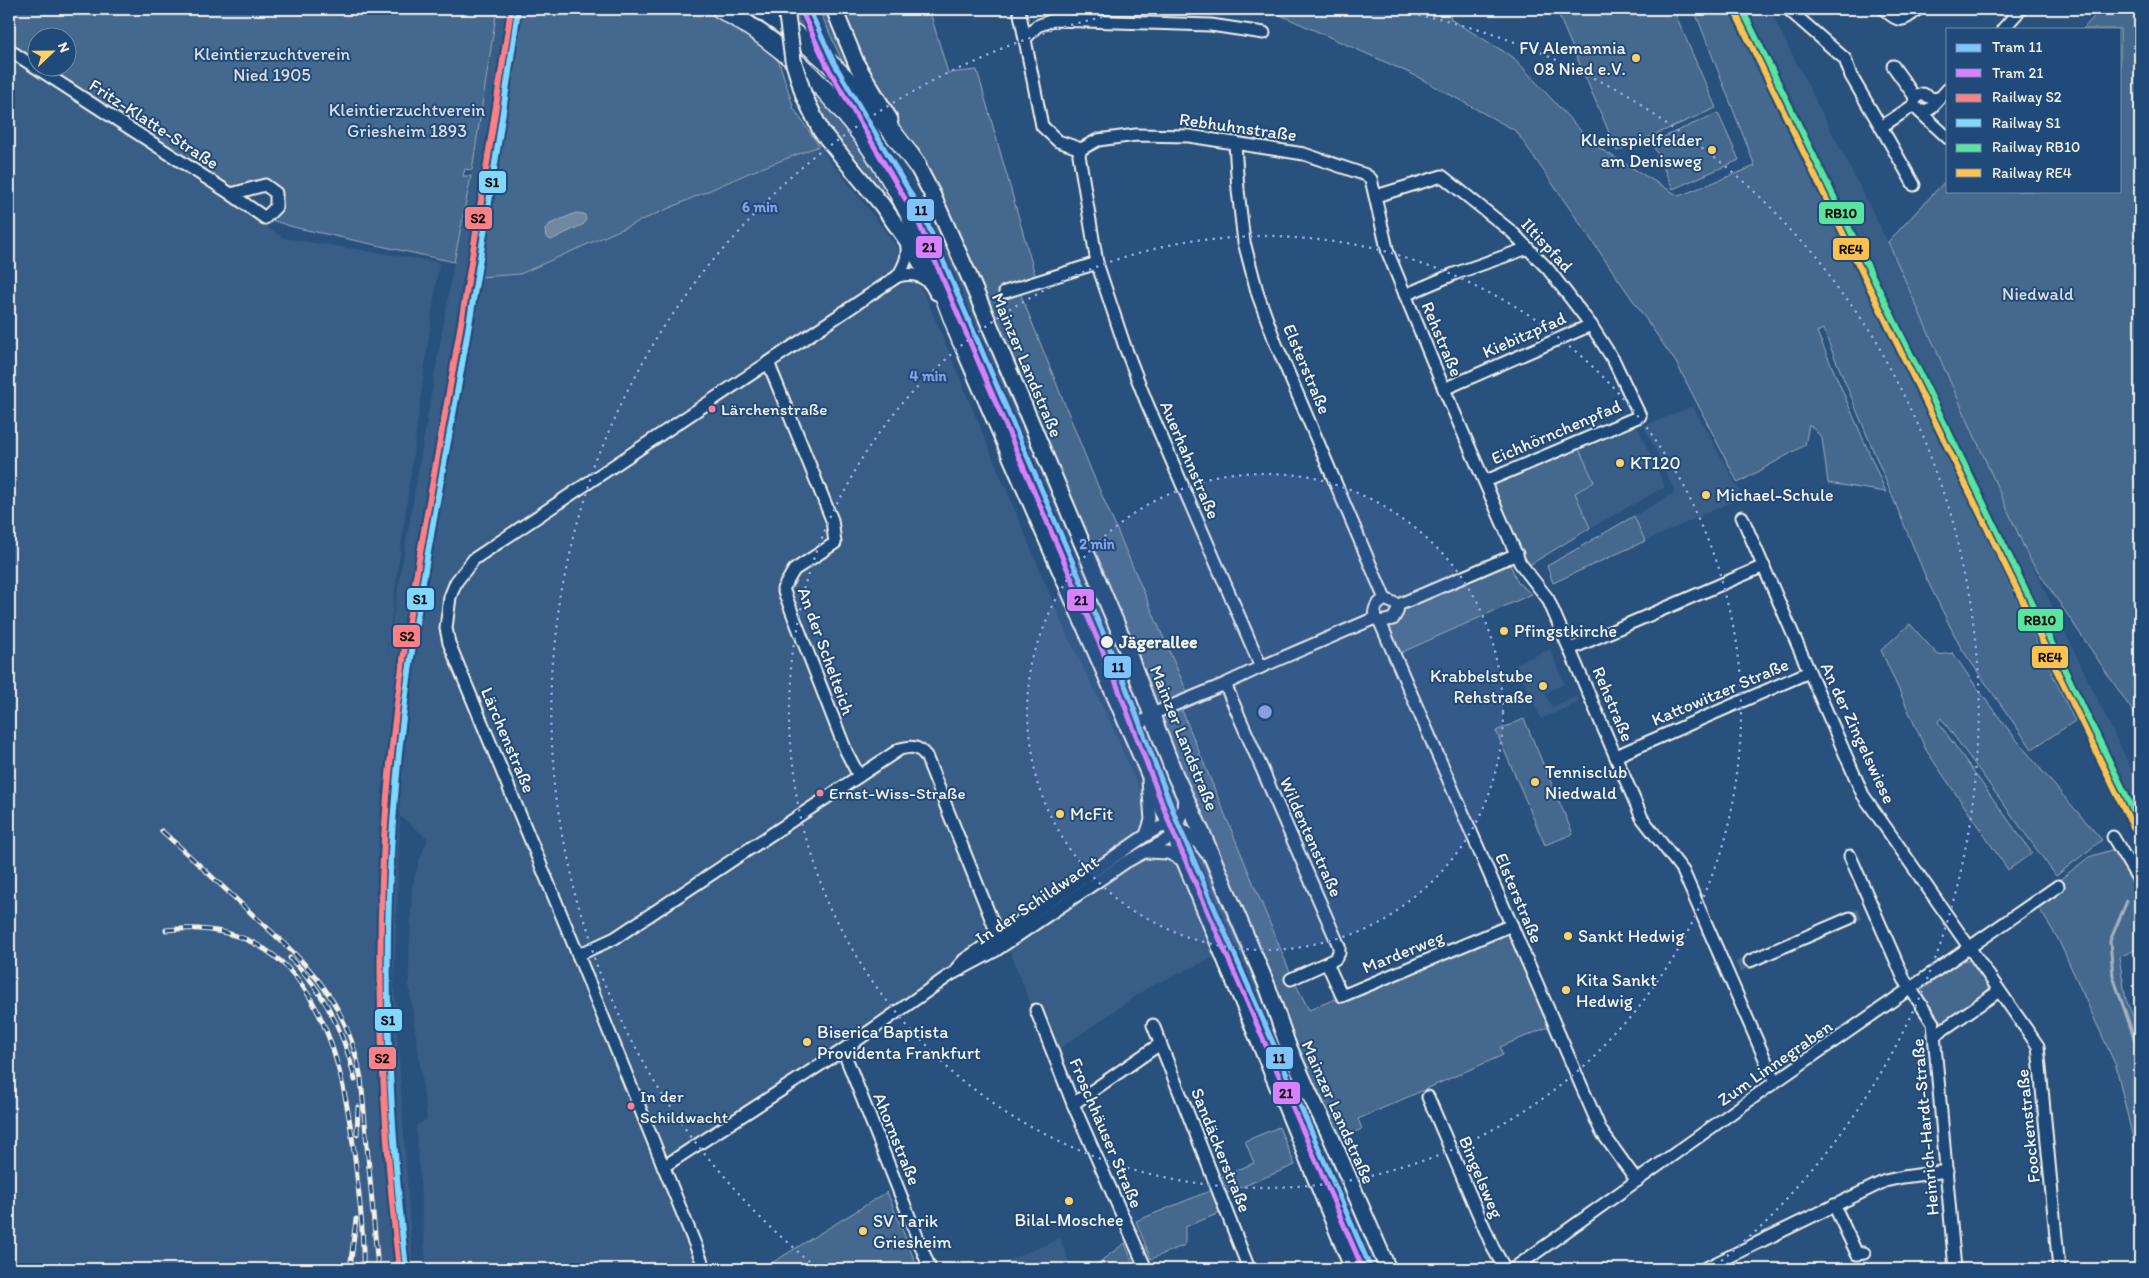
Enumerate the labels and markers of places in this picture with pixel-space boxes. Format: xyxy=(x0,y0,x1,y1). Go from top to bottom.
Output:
place label: FV Alemannia 08 Nied e.V. xyxy=(1519,37,1627,80)
marker: FV Alemannia 08 Nied e.V. xyxy=(1630,52,1642,64)
place label: Kleinspielfelder am Denisweg xyxy=(1581,129,1703,172)
marker: Kleinspielfelder am Denisweg xyxy=(1706,144,1718,156)
place label: Lärchenstraße xyxy=(721,399,827,419)
marker: Lärchenstraße xyxy=(707,404,717,414)
place label: KT120 xyxy=(1630,452,1681,474)
marker: KT120 xyxy=(1614,457,1626,469)
place label: Michael-Schule xyxy=(1716,484,1834,506)
marker: Michael-Schule xyxy=(1700,489,1712,501)
place label: Pfingstkirche xyxy=(1514,620,1617,642)
marker: Pfingstkirche xyxy=(1498,625,1510,637)
place label: Jägerallee xyxy=(1118,631,1198,653)
marker: Jägerallee xyxy=(1099,634,1115,650)
place label: Krabbelstube Rehstraße xyxy=(1430,665,1533,708)
marker: Krabbelstube Rehstraße xyxy=(1537,680,1549,692)
centre of rings xyxy=(1256,703,1274,721)
place label: Tennisclub Niedwald xyxy=(1545,761,1627,804)
marker: Tennisclub Niedwald xyxy=(1529,776,1541,788)
place label: Ernst-Wiss-Straße xyxy=(829,783,966,803)
marker: Ernst-Wiss-Straße xyxy=(815,788,825,798)
place label: McFit xyxy=(1070,803,1114,825)
marker: McFit xyxy=(1054,808,1066,820)
place label: Sankt Hedwig xyxy=(1578,925,1685,947)
marker: Sankt Hedwig xyxy=(1562,930,1574,942)
place label: Kita Sankt Hedwig xyxy=(1576,969,1657,1012)
marker: Kita Sankt Hedwig xyxy=(1560,984,1572,996)
place label: Biserica Baptista Providenta Frankfurt xyxy=(817,1021,981,1064)
marker: Biserica Baptista Providenta Frankfurt xyxy=(801,1036,813,1048)
place label: In der Schildwacht xyxy=(640,1086,729,1127)
marker: In der Schildwacht xyxy=(626,1101,636,1111)
marker: Bilal-Moschee xyxy=(1063,1195,1075,1207)
place label: Bilal-Moschee xyxy=(1014,1209,1124,1231)
place label: SV Tarik Griesheim xyxy=(873,1210,952,1253)
marker: SV Tarik Griesheim xyxy=(857,1225,869,1237)

